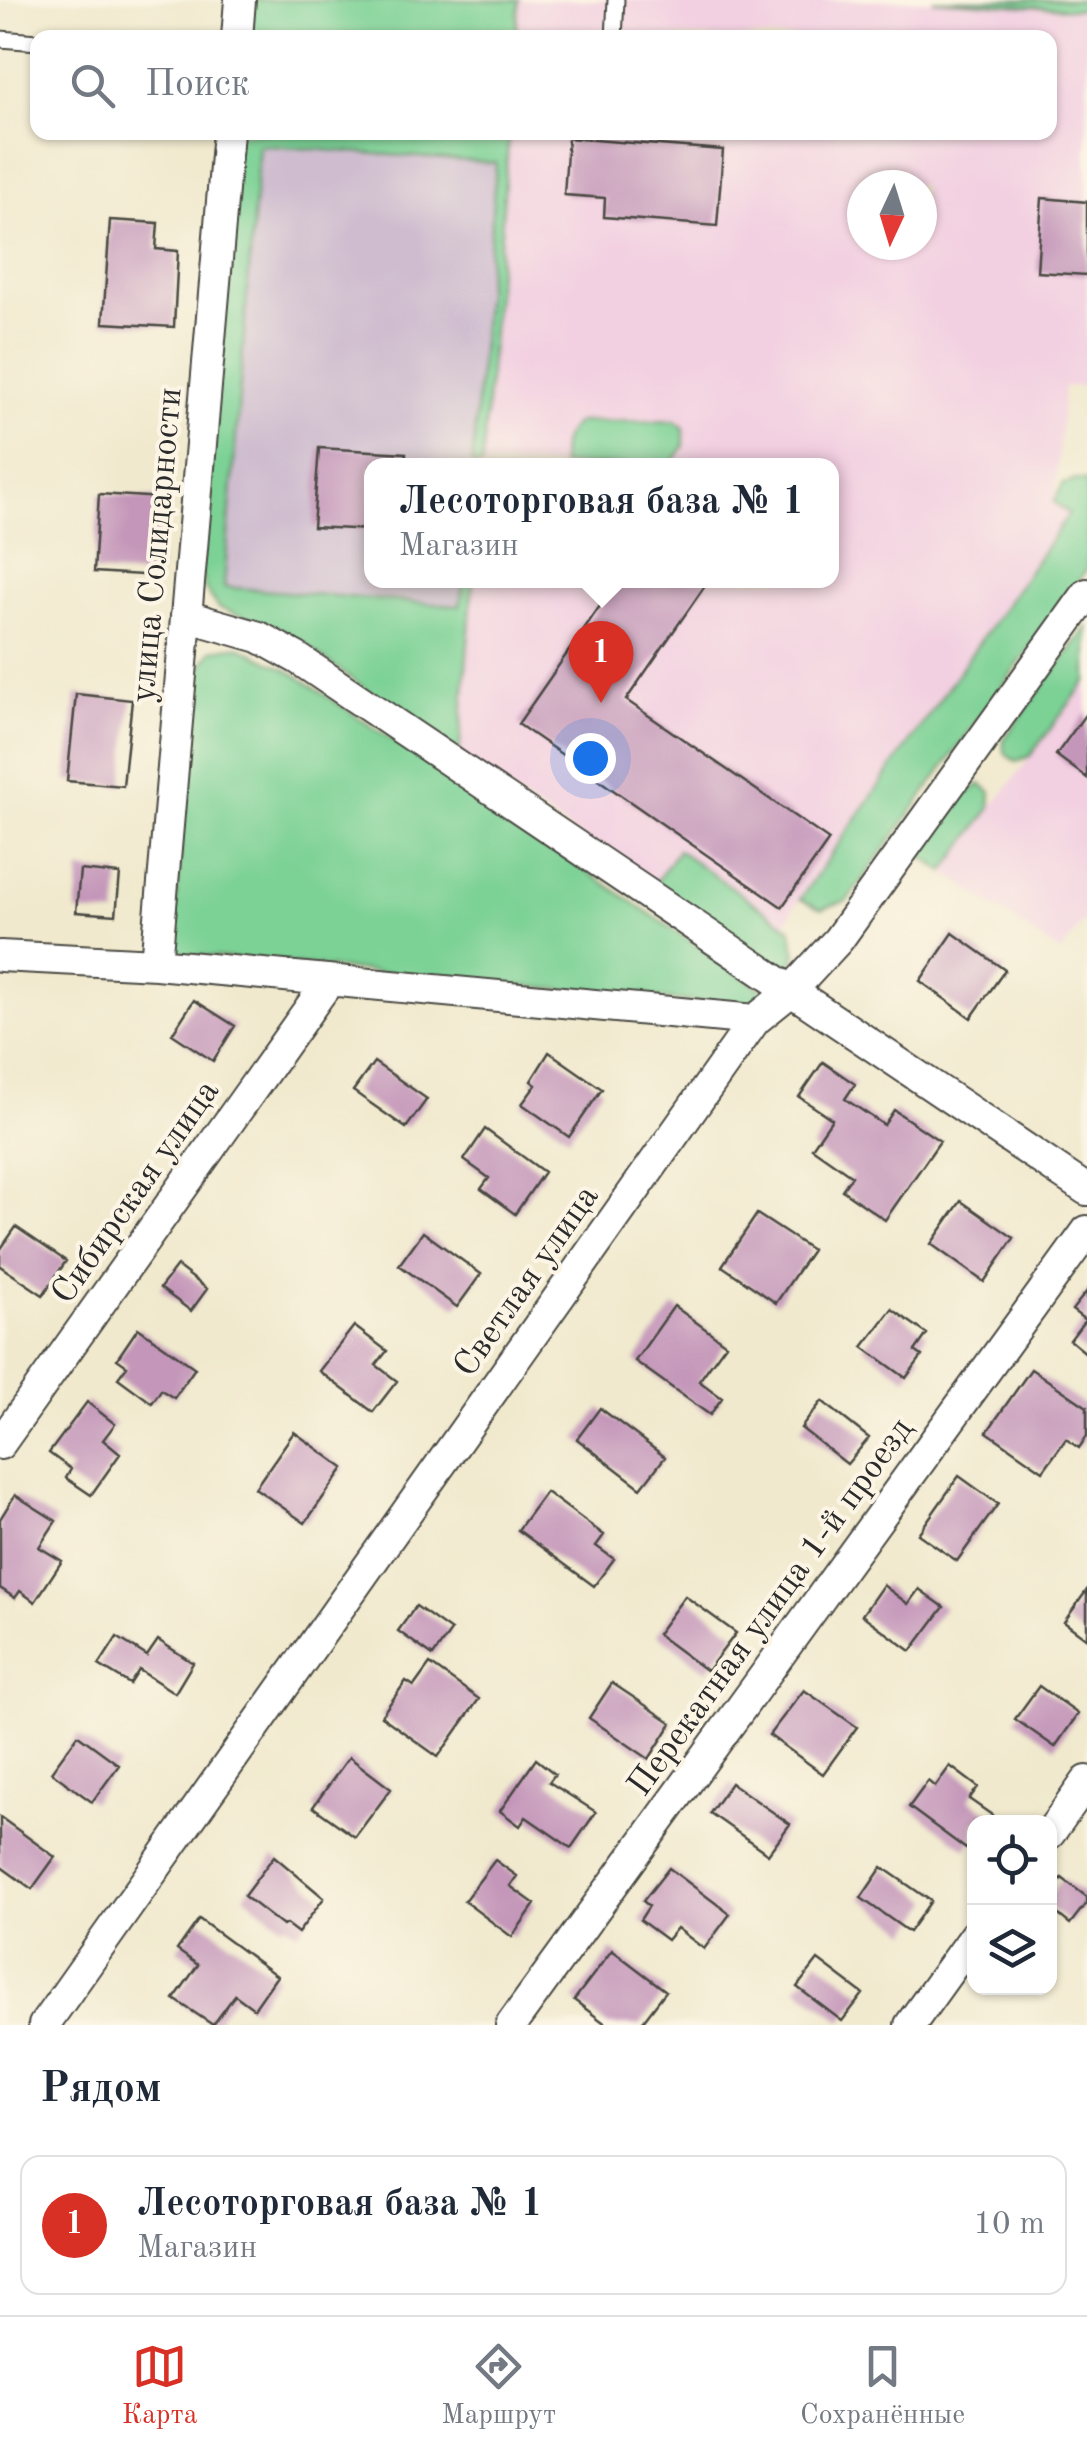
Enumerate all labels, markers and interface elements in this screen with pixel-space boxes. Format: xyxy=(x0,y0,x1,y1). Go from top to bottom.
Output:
search box xyxy=(30,30,1057,140)
icon: search xyxy=(65,58,120,113)
text: Поиск xyxy=(145,66,250,104)
north arrow xyxy=(847,170,937,260)
street label: улица Солидарности xyxy=(126,386,189,704)
popup xyxy=(364,458,839,588)
text: Лесоторговая база № 1 xyxy=(399,484,804,522)
text: Магазин xyxy=(399,531,519,563)
pin: 1 xyxy=(568,620,634,703)
your location xyxy=(565,733,616,784)
street label: Сибирская улица xyxy=(46,1074,226,1311)
street label: Светлая улица xyxy=(448,1179,606,1384)
street label: Перекатная улица 1-й проезд xyxy=(622,1412,920,1803)
map controls xyxy=(967,1815,1057,1995)
button: locate xyxy=(967,1815,1057,1905)
button: layers xyxy=(967,1905,1057,1995)
text: Рядом xyxy=(40,2069,162,2111)
text: Лесоторговая база № 1 xyxy=(137,2186,543,2224)
text: 1 xyxy=(65,2209,84,2241)
text: 10 m xyxy=(974,2209,1045,2241)
text: Магазин xyxy=(137,2233,257,2265)
tab: Карта xyxy=(122,2339,198,2434)
tab: Маршрут xyxy=(441,2339,556,2434)
tab: Сохранённые xyxy=(800,2339,965,2434)

